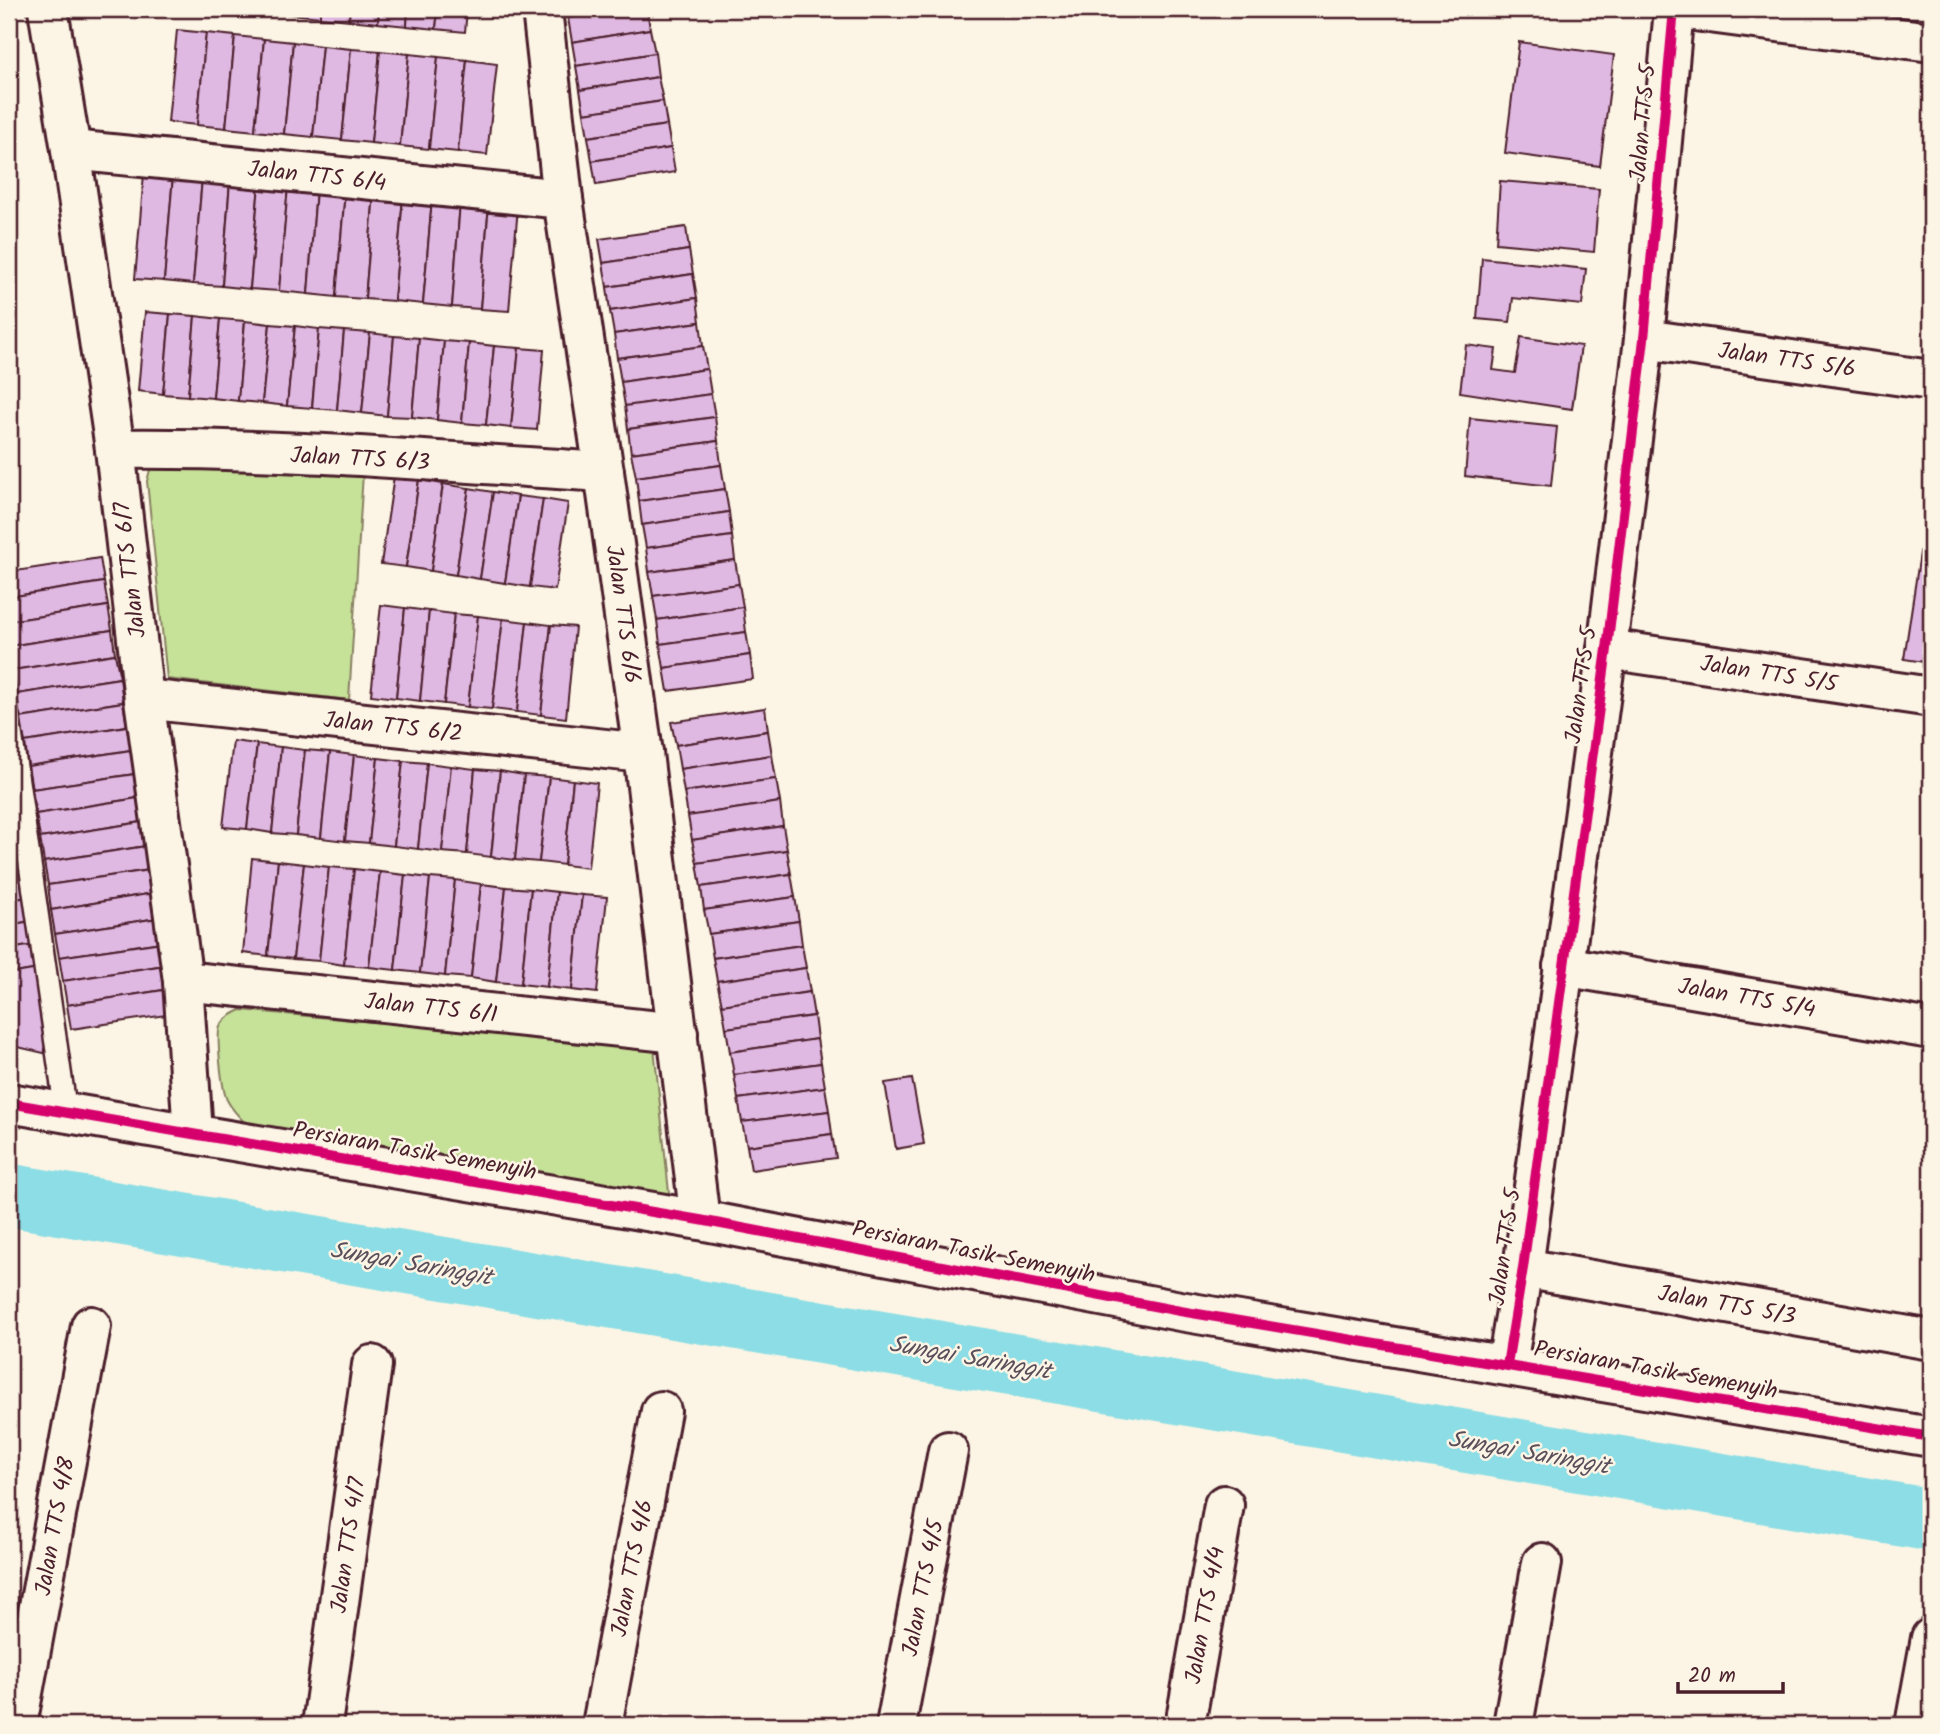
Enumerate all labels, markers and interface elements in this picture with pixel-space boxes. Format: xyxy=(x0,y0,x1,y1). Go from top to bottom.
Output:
street label: Jalan TTS 5 xyxy=(1621,61,1667,183)
street label: Jalan TTS 6/4 xyxy=(246,152,388,202)
street label: Jalan TTS 5/6 xyxy=(1715,333,1858,388)
street label: Jalan TTS 6/3 xyxy=(289,438,431,482)
street label: Jalan TTS 6/7 xyxy=(105,498,157,640)
street label: Jalan TTS 6/6 xyxy=(595,543,650,686)
street label: Jalan TTS 5 xyxy=(1556,623,1608,746)
street label: Jalan TTS 5/5 xyxy=(1698,646,1841,704)
street label: Jalan TTS 6/2 xyxy=(321,703,464,753)
street label: Jalan TTS 5/4 xyxy=(1675,969,1818,1029)
street label: Jalan TTS 6/1 xyxy=(362,984,499,1034)
street label: Persiaran Tasik Semenyih xyxy=(290,1113,539,1191)
street label: Jalan TTS 5 xyxy=(1480,1185,1532,1308)
street label: Persiaran Tasik Semenyih xyxy=(849,1212,1098,1294)
water label: Sungai Saringgit xyxy=(327,1231,498,1299)
street label: Jalan TTS 5/3 xyxy=(1655,1276,1798,1336)
water label: Sungai Saringgit xyxy=(886,1325,1057,1393)
street label: Persiaran Tasik Semenyih xyxy=(1531,1332,1780,1410)
water label: Sungai Saringgit xyxy=(1445,1420,1616,1488)
street label: Jalan TTS 4/8 xyxy=(26,1454,86,1598)
street label: Jalan TTS 4/7 xyxy=(322,1474,377,1616)
street label: Jalan TTS 4/6 xyxy=(602,1497,664,1640)
street label: Jalan TTS 4/5 xyxy=(893,1515,955,1660)
street label: Jalan TTS 4/4 xyxy=(1176,1544,1236,1687)
scale bar xyxy=(1678,1650,1783,1694)
text: 20 m xyxy=(1688,1660,1736,1693)

